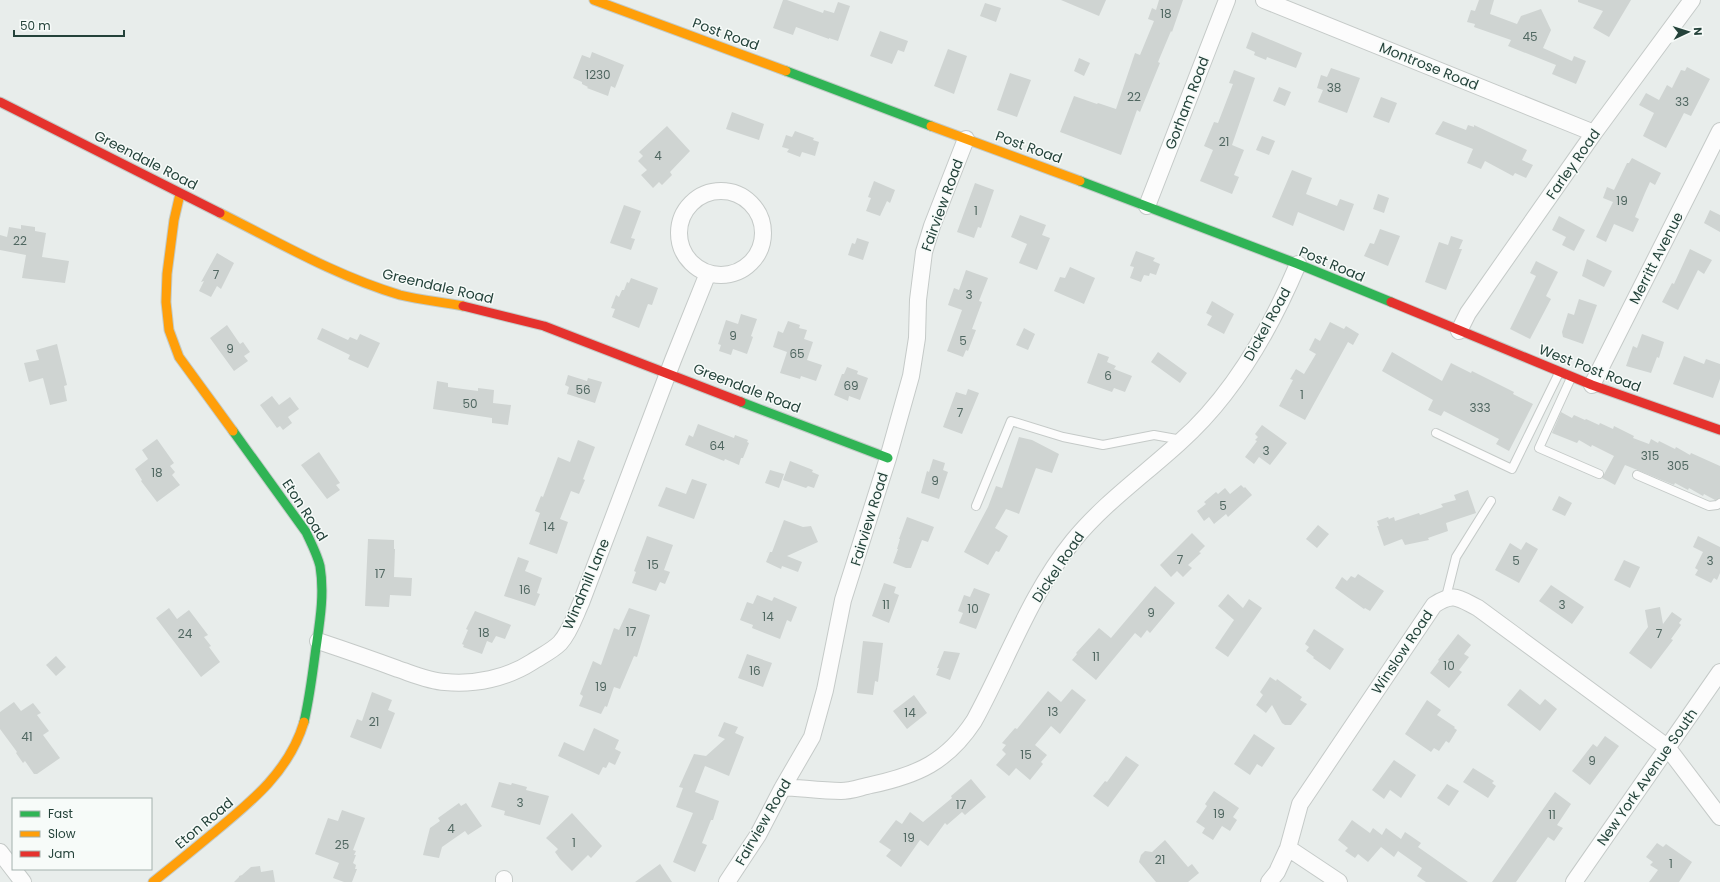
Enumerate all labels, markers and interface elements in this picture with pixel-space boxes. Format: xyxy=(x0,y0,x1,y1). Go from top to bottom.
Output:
house number: 18 xyxy=(1160,5,1172,22)
scale bar xyxy=(14,12,124,38)
north arrow xyxy=(1668,12,1708,52)
street label: Post Road xyxy=(690,13,762,55)
text: 50 m xyxy=(20,17,51,34)
text: N xyxy=(1690,27,1706,36)
house number: 45 xyxy=(1522,28,1538,45)
street label: Montrose Road xyxy=(1376,37,1482,95)
street label: Gorham Road xyxy=(1160,54,1214,152)
house number: 1230 xyxy=(585,66,611,83)
house number: 38 xyxy=(1327,79,1341,96)
house number: 22 xyxy=(1127,88,1141,105)
house number: 33 xyxy=(1675,93,1689,110)
street label: Greendale Road xyxy=(91,125,201,195)
street label: Farley Road xyxy=(1541,125,1605,203)
street label: Post Road xyxy=(993,126,1065,168)
house number: 21 xyxy=(1219,133,1229,150)
house number: 4 xyxy=(654,147,662,164)
street label: Fairview Road xyxy=(916,156,968,254)
house number: 19 xyxy=(1616,192,1628,209)
house number: 1 xyxy=(974,202,978,219)
street label: Merritt Avenue xyxy=(1624,208,1688,308)
house number: 22 xyxy=(13,232,27,249)
street label: Post Road xyxy=(1296,241,1368,287)
street label: Greendale Road xyxy=(380,263,496,309)
house number: 7 xyxy=(213,266,220,283)
street label: Dickel Road xyxy=(1239,284,1295,364)
house number: 3 xyxy=(965,286,973,303)
house number: 9 xyxy=(729,327,737,344)
house number: 5 xyxy=(959,332,967,349)
street label: West Post Road xyxy=(1536,339,1644,397)
house number: 9 xyxy=(226,340,234,357)
house number: 65 xyxy=(789,345,805,362)
street label: Greendale Road xyxy=(690,358,804,418)
house number: 6 xyxy=(1104,367,1112,384)
house number: 69 xyxy=(843,377,859,394)
house number: 56 xyxy=(575,381,591,398)
house number: 1 xyxy=(1300,386,1304,403)
house number: 50 xyxy=(462,395,478,412)
house number: 333 xyxy=(1469,399,1491,416)
house number: 7 xyxy=(957,404,964,421)
house number: 64 xyxy=(709,437,725,454)
house number: 3 xyxy=(1262,442,1270,459)
house number: 315 xyxy=(1641,447,1659,464)
house number: 305 xyxy=(1667,457,1689,474)
house number: 18 xyxy=(151,464,163,481)
street label: Fairview Road xyxy=(845,470,893,568)
house number: 9 xyxy=(931,472,939,489)
street label: Eton Road xyxy=(277,475,333,545)
house number: 5 xyxy=(1219,497,1227,514)
house number: 14 xyxy=(543,518,555,535)
street label: Dickel Road xyxy=(1027,528,1089,606)
street label: Windmill Lane xyxy=(558,535,614,633)
house number: 7 xyxy=(1177,551,1184,568)
house number: 5 xyxy=(1512,552,1520,569)
house number: 3 xyxy=(1706,552,1714,569)
house number: 15 xyxy=(647,556,659,573)
house number: 17 xyxy=(375,565,386,582)
house number: 16 xyxy=(519,581,531,598)
house number: 11 xyxy=(882,596,890,613)
house number: 3 xyxy=(1558,596,1566,613)
house number: 10 xyxy=(967,600,979,617)
house number: 9 xyxy=(1147,604,1155,621)
street label: Winslow Road xyxy=(1366,606,1438,698)
house number: 14 xyxy=(762,608,774,625)
house number: 17 xyxy=(626,623,637,640)
house number: 18 xyxy=(478,624,490,641)
house number: 24 xyxy=(178,625,193,642)
house number: 7 xyxy=(1656,625,1663,642)
house number: 11 xyxy=(1092,648,1100,665)
house number: 10 xyxy=(1443,657,1455,674)
house number: 16 xyxy=(749,662,761,679)
house number: 19 xyxy=(595,678,607,695)
house number: 13 xyxy=(1048,703,1058,720)
house number: 14 xyxy=(904,704,916,721)
street label: New York Avenue South xyxy=(1592,704,1702,850)
house number: 21 xyxy=(369,713,379,730)
house number: 41 xyxy=(21,728,33,745)
house number: 15 xyxy=(1020,746,1032,763)
house number: 9 xyxy=(1588,752,1596,769)
street label: Fairview Road xyxy=(730,775,796,869)
street label: Eton Road xyxy=(171,793,237,853)
house number: 3 xyxy=(516,794,524,811)
house number: 17 xyxy=(956,796,967,813)
legend xyxy=(12,798,152,870)
text: Fast xyxy=(48,805,73,822)
house number: 19 xyxy=(1213,805,1225,822)
house number: 11 xyxy=(1548,806,1556,823)
house number: 4 xyxy=(447,820,455,837)
text: Slow xyxy=(48,825,76,842)
house number: 19 xyxy=(903,829,915,846)
house number: 1 xyxy=(572,834,576,851)
house number: 25 xyxy=(335,836,349,853)
text: Jam xyxy=(48,845,75,862)
house number: 21 xyxy=(1155,851,1165,868)
house number: 1 xyxy=(1669,855,1673,872)

